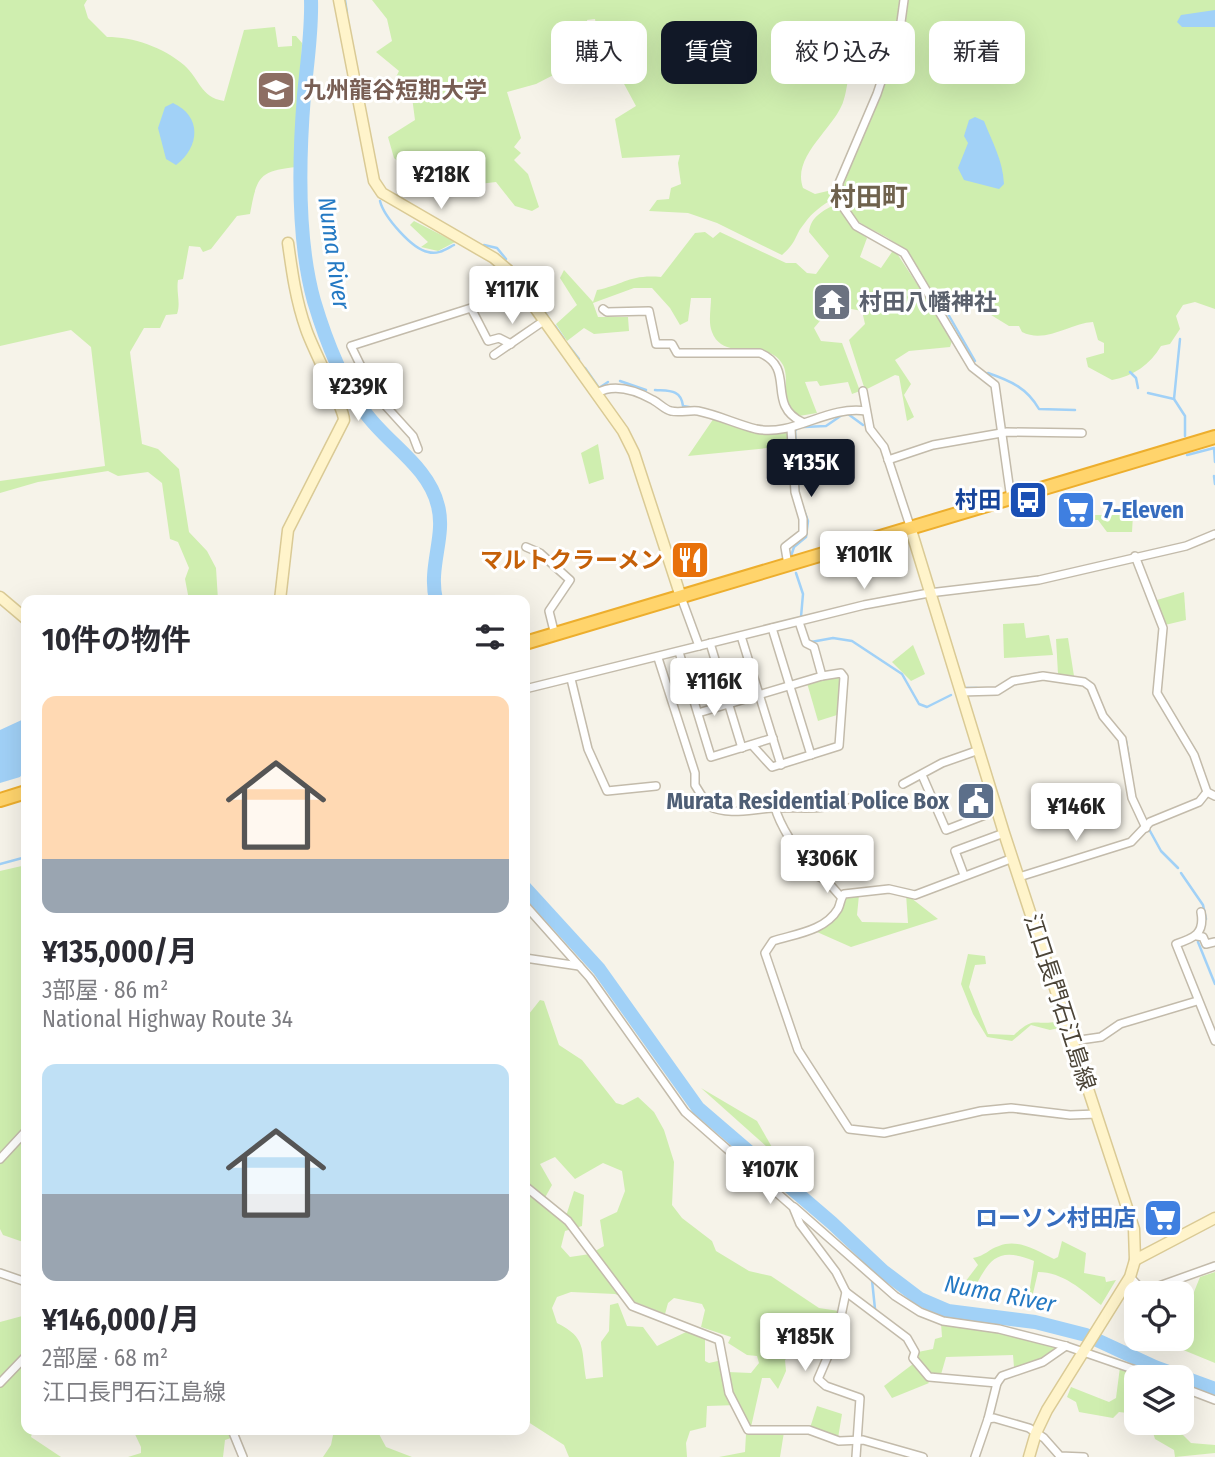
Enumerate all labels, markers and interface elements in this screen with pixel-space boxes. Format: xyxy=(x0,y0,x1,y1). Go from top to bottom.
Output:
chip: 購入 xyxy=(551,21,647,84)
chip: 賃貸 xyxy=(661,21,757,84)
chip: 絞り込み xyxy=(771,21,915,84)
chip: 新着 xyxy=(929,21,1025,84)
school or university icon: 九州龍谷短期大学 xyxy=(255,69,297,111)
place label: 九州龍谷短期大学 xyxy=(303,76,487,104)
pin: ¥218K xyxy=(392,152,490,211)
text: ¥218K xyxy=(412,160,470,188)
district label: 村田町 xyxy=(830,182,908,213)
water label: Numa River xyxy=(312,195,356,311)
pin: ¥117K xyxy=(463,266,561,326)
text: ¥117K xyxy=(485,275,539,303)
temple icon: 村田八幡神社 xyxy=(811,281,853,323)
place label: 村田八幡神社 xyxy=(859,288,997,316)
pin: ¥239K xyxy=(309,364,407,423)
text: ¥239K xyxy=(329,372,387,400)
pin: ¥135K xyxy=(762,440,860,499)
text: ¥135K xyxy=(783,448,839,476)
bus stop icon: 村田 xyxy=(1007,479,1049,521)
place label: 村田 xyxy=(955,486,1001,514)
supermarket icon: 7-Eleven xyxy=(1055,489,1097,531)
place label: 7-Eleven xyxy=(1103,496,1184,524)
pin: ¥101K xyxy=(815,532,913,591)
restaurant icon: マルトクラーメン xyxy=(669,539,711,581)
text: ¥101K xyxy=(836,540,892,568)
place label: マルトクラーメン xyxy=(480,546,663,574)
icon: filters xyxy=(471,618,509,656)
text: 10件の物件 xyxy=(42,622,191,658)
pin: ¥116K xyxy=(665,658,763,718)
text: ¥116K xyxy=(686,667,742,695)
icon: home xyxy=(213,742,339,868)
public building icon: Murata Residential Police Box xyxy=(955,780,997,822)
pin: ¥146K xyxy=(1027,784,1125,843)
place label: Murata Residential Police Box xyxy=(666,787,950,815)
text: ¥146K xyxy=(1047,792,1105,820)
pin: ¥306K xyxy=(778,836,876,895)
text: ¥306K xyxy=(797,844,857,872)
street label: 江口長門石江島線 xyxy=(1018,910,1102,1094)
text: ¥135,000/月 xyxy=(42,934,198,970)
text: 3部屋 · 86 m² xyxy=(42,976,168,1004)
text: National Highway Route 34 xyxy=(42,1005,293,1033)
icon: home xyxy=(213,1110,339,1236)
pin: ¥107K xyxy=(721,1146,819,1206)
text: ¥107K xyxy=(742,1155,798,1183)
supermarket icon: ローソン村田店 xyxy=(1142,1197,1184,1239)
place label: ローソン村田店 xyxy=(975,1204,1136,1232)
water label: Numa River xyxy=(942,1270,1059,1319)
map controls xyxy=(1124,1281,1194,1435)
button: locate xyxy=(1124,1281,1194,1351)
text: ¥146,000/月 xyxy=(42,1302,200,1338)
pin: ¥185K xyxy=(756,1314,854,1373)
text: ¥185K xyxy=(776,1322,834,1350)
text: 2部屋 · 68 m² xyxy=(42,1344,168,1372)
button: layers xyxy=(1124,1365,1194,1435)
text: 江口長門石江島線 xyxy=(42,1378,226,1406)

